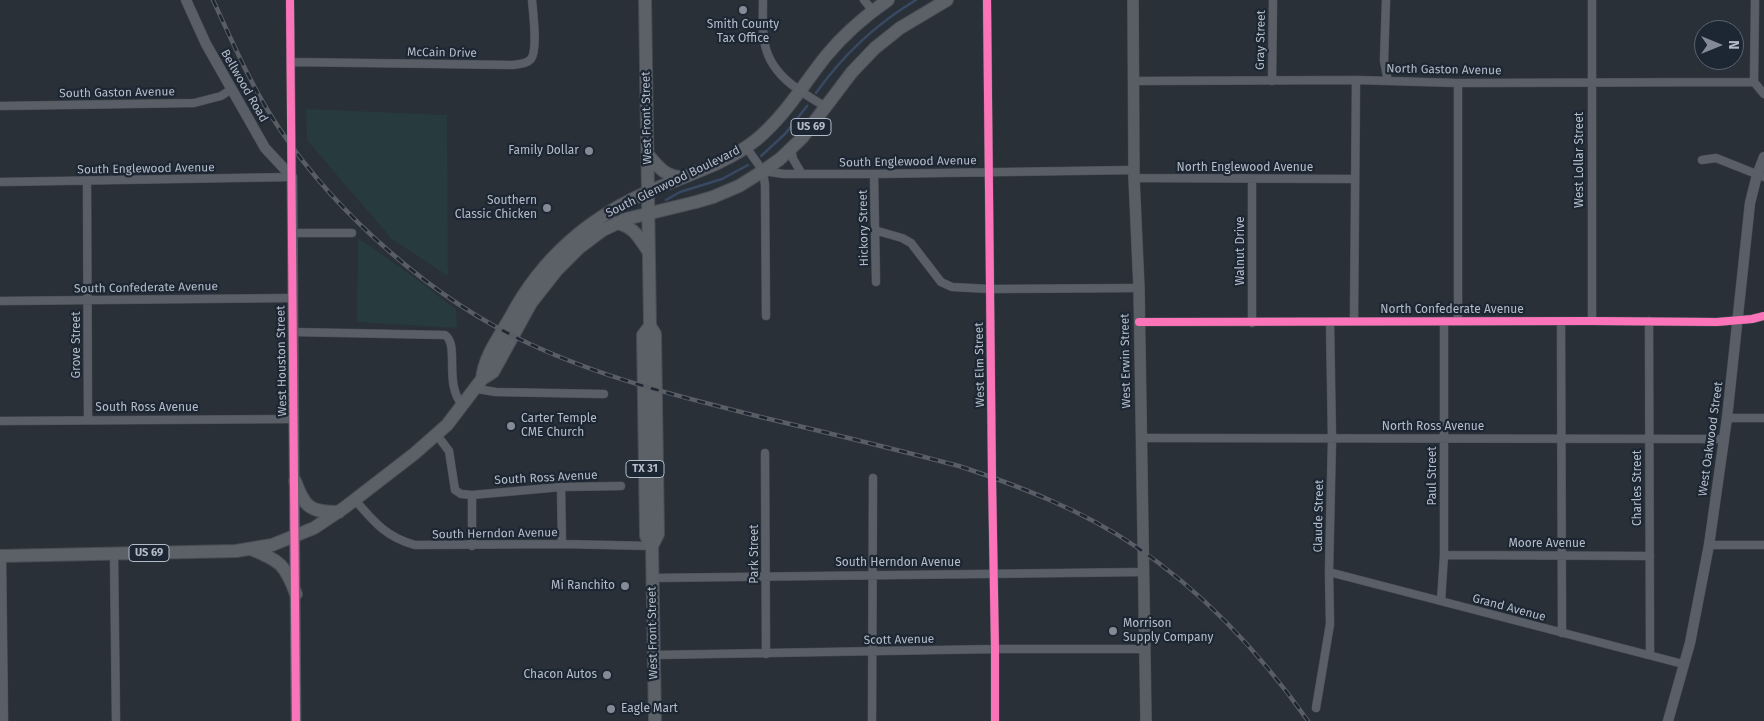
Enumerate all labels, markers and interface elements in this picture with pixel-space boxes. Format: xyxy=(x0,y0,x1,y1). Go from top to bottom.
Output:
marker: Smith County Tax Office xyxy=(737,4,749,16)
street label: Gray Street xyxy=(1253,10,1269,70)
place label: Smith County Tax Office xyxy=(707,18,779,46)
north arrow xyxy=(1694,20,1744,70)
text: N xyxy=(1725,40,1742,50)
street label: McCain Drive xyxy=(407,45,477,61)
street label: Bellwood Road xyxy=(217,47,271,125)
street label: North Gaston Avenue xyxy=(1386,62,1502,78)
street label: West Front Street xyxy=(639,71,655,165)
street label: South Gaston Avenue xyxy=(59,85,175,101)
street label: West Lollar Street xyxy=(1573,112,1587,208)
road number: US 69 xyxy=(791,118,831,136)
street label: South Glenwood Boulevard xyxy=(604,143,742,221)
place label: Family Dollar xyxy=(508,144,579,158)
marker: Family Dollar xyxy=(583,145,595,157)
street label: South Englewood Avenue xyxy=(839,154,977,170)
street label: South Englewood Avenue xyxy=(77,161,215,177)
street label: North Englewood Avenue xyxy=(1177,161,1313,175)
street label: Hickory Street xyxy=(856,190,872,266)
place label: Southern Classic Chicken xyxy=(455,194,537,222)
marker: Southern Classic Chicken xyxy=(541,202,553,214)
street label: Walnut Drive xyxy=(1234,216,1248,286)
street label: South Confederate Avenue xyxy=(74,280,218,296)
street label: North Confederate Avenue xyxy=(1380,303,1524,317)
street label: West Houston Street xyxy=(274,305,290,417)
street label: Grove Street xyxy=(70,312,84,378)
street label: West Erwin Street xyxy=(1118,313,1134,409)
street label: West Elm Street xyxy=(972,322,988,408)
street label: West Oakwood Street xyxy=(1696,381,1726,497)
street label: South Ross Avenue xyxy=(95,401,199,415)
place label: Carter Temple CME Church xyxy=(521,412,597,440)
marker: Carter Temple CME Church xyxy=(505,420,517,432)
street label: North Ross Avenue xyxy=(1382,420,1484,434)
street label: Paul Street xyxy=(1426,446,1440,506)
street label: Charles Street xyxy=(1631,450,1645,526)
road number: TX 31 xyxy=(626,460,664,478)
street label: South Ross Avenue xyxy=(494,468,598,488)
street label: Claude Street xyxy=(1311,479,1327,553)
street label: Park Street xyxy=(748,524,762,584)
street label: South Herndon Avenue xyxy=(432,526,558,542)
street label: Moore Avenue xyxy=(1508,537,1586,551)
road number: US 69 xyxy=(129,544,169,562)
street label: South Herndon Avenue xyxy=(835,556,961,570)
place label: Mi Ranchito xyxy=(551,579,615,593)
marker: Mi Ranchito xyxy=(619,580,631,592)
street label: West Front Street xyxy=(645,586,661,680)
street label: Grand Avenue xyxy=(1471,591,1547,625)
place label: Morrison Supply Company xyxy=(1123,617,1213,645)
marker: Morrison Supply Company xyxy=(1107,625,1119,637)
street label: Scott Avenue xyxy=(864,632,934,648)
place label: Chacon Autos xyxy=(524,668,597,682)
marker: Chacon Autos xyxy=(601,669,613,681)
place label: Eagle Mart xyxy=(621,702,678,716)
marker: Eagle Mart xyxy=(605,703,617,715)

